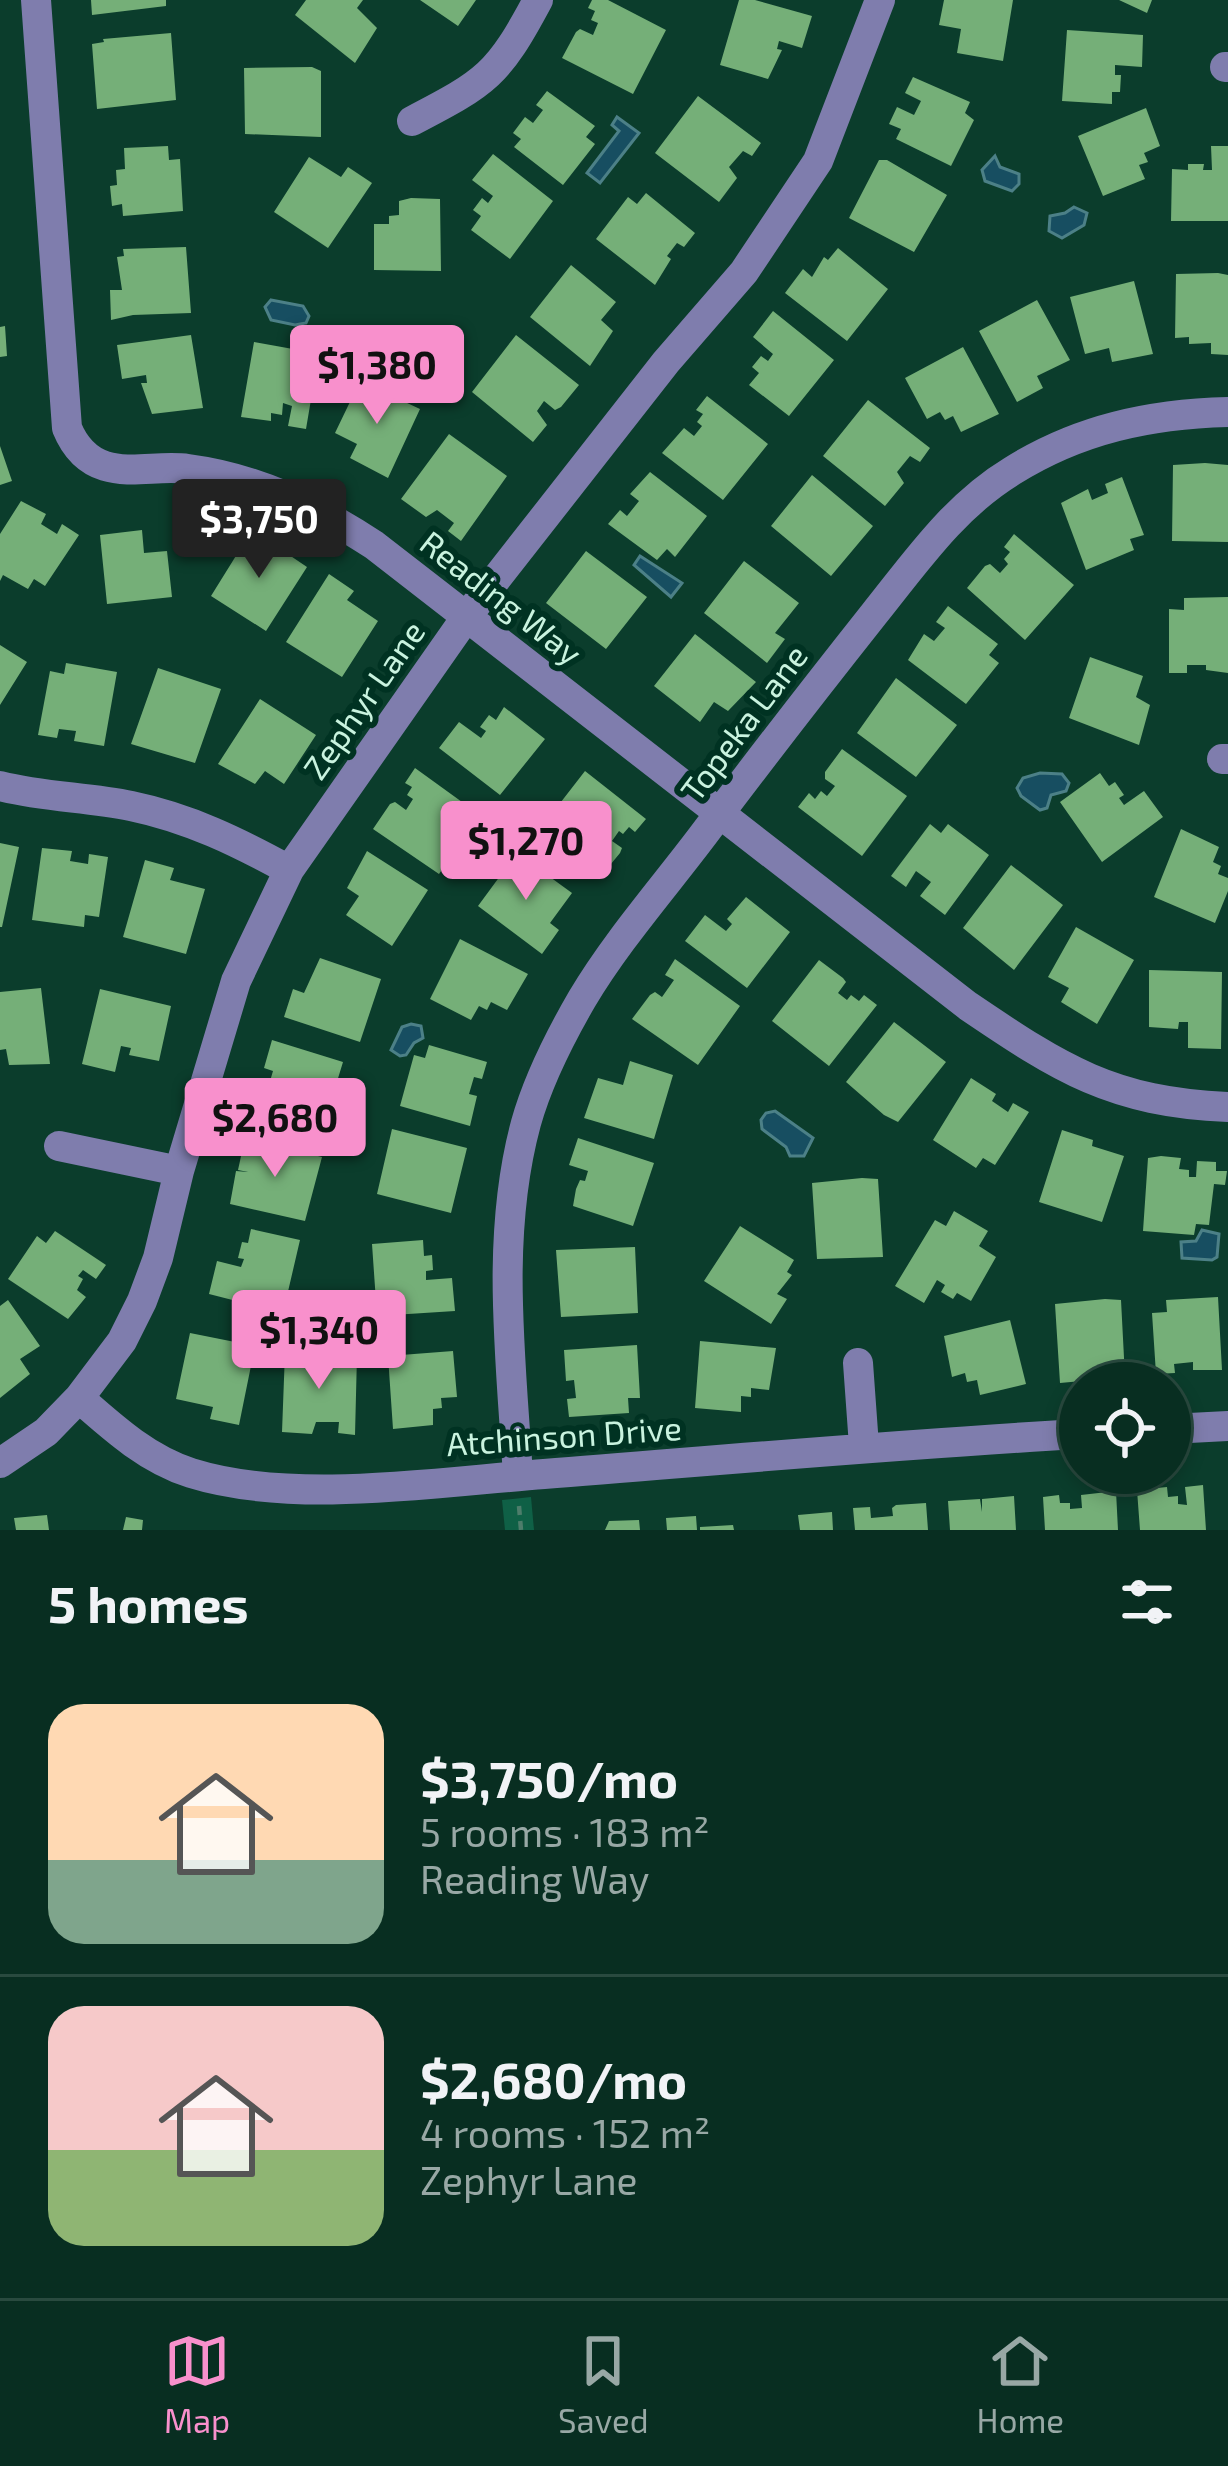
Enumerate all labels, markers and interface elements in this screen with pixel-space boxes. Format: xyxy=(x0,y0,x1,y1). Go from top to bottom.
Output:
pin: $1,380 xyxy=(279,325,475,427)
text: $1,380 xyxy=(317,340,437,387)
pin: $3,750 xyxy=(161,479,357,581)
text: $3,750 xyxy=(199,494,319,541)
street label: Reading Way xyxy=(413,522,590,673)
street label: Zephyr Lane xyxy=(294,613,432,786)
street label: Topeka Lane xyxy=(671,636,815,808)
pin: $1,270 xyxy=(428,801,624,903)
text: $1,270 xyxy=(468,816,584,863)
pin: $2,680 xyxy=(177,1078,373,1180)
text: $2,680 xyxy=(212,1093,338,1140)
pin: $1,340 xyxy=(221,1290,417,1392)
text: $1,340 xyxy=(259,1305,379,1352)
map controls xyxy=(1059,1362,1191,1494)
button: locate xyxy=(1059,1362,1191,1494)
street label: Atchinson Drive xyxy=(445,1407,683,1463)
icon: filters xyxy=(1114,1569,1180,1635)
text: 5 homes xyxy=(48,1572,249,1633)
text: $3,750/mo xyxy=(420,1747,678,1808)
icon: home xyxy=(144,1752,288,1896)
text: 5 rooms · 183 m² xyxy=(420,1808,710,1855)
text: Reading Way xyxy=(420,1855,649,1902)
text: $2,680/mo xyxy=(420,2048,687,2109)
icon: home xyxy=(144,2054,288,2198)
text: 4 rooms · 152 m² xyxy=(420,2109,710,2156)
text: Zephyr Lane xyxy=(420,2156,638,2203)
tab: Map xyxy=(164,2328,230,2440)
tab: Saved xyxy=(558,2328,649,2440)
tab: Home xyxy=(977,2328,1064,2440)

